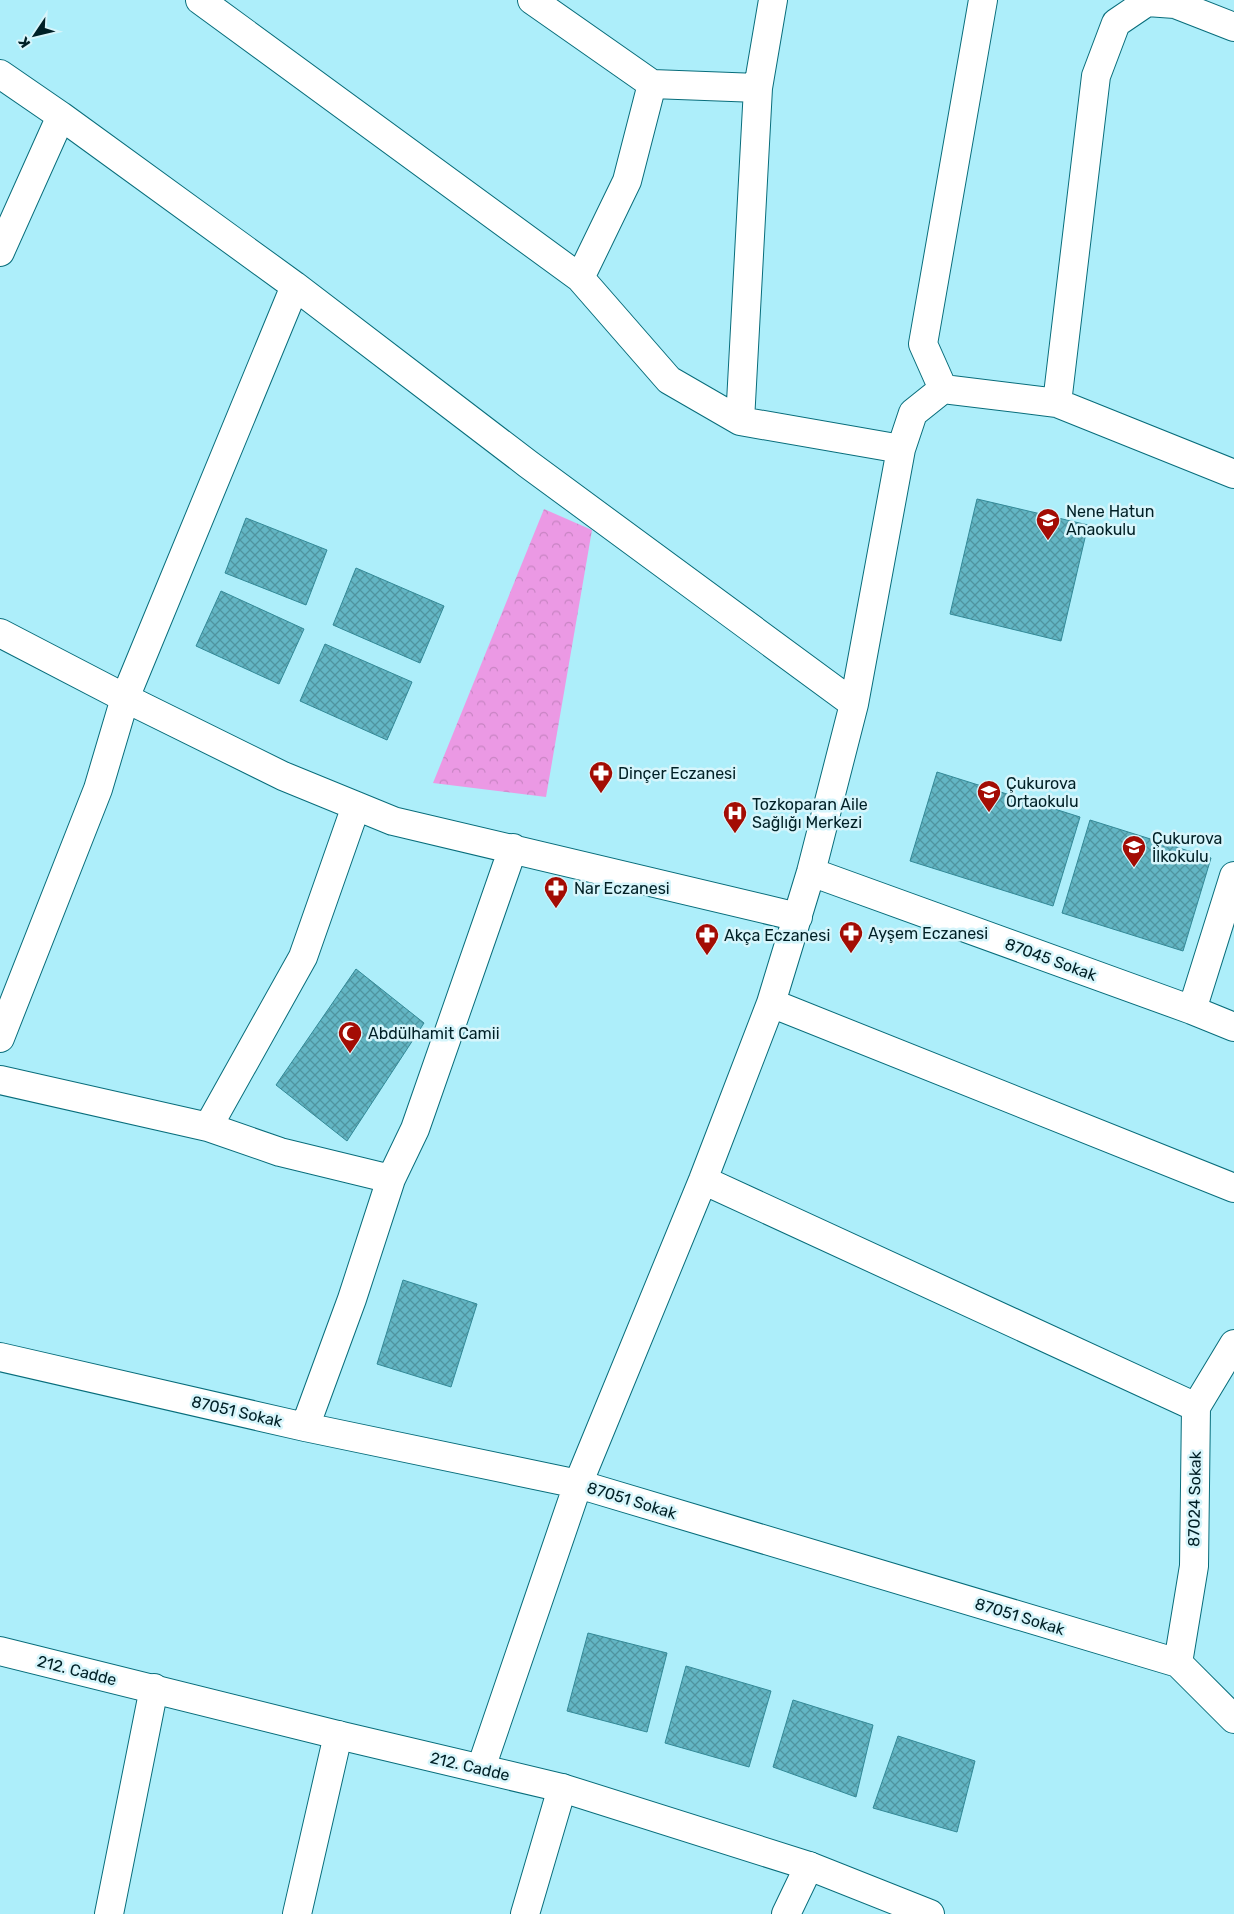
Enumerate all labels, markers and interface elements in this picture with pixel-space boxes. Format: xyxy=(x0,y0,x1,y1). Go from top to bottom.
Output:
north arrow xyxy=(10,10,60,60)
text: K xyxy=(15,33,34,51)
place label: Nene Hatun Anaokulu xyxy=(1066,502,1154,539)
school or university icon: Nene Hatun Anaokulu xyxy=(1035,507,1061,541)
pharmacy icon: Dinçer Eczanesi xyxy=(588,760,614,794)
place label: Dinçer Eczanesi xyxy=(618,764,736,783)
place label: Çukurova Ortaokulu xyxy=(1006,774,1079,811)
school or university icon: Çukurova Ortaokulu xyxy=(976,779,1002,813)
place label: Tozkoparan Aile Sağlığı Merkezi xyxy=(752,795,868,832)
hospital icon: Tozkoparan Aile Sağlığı Merkezi xyxy=(722,800,748,834)
place label: Çukurova İlkokulu xyxy=(1152,829,1222,866)
school or university icon: Çukurova İlkokulu xyxy=(1121,834,1147,868)
pharmacy icon: Nar Eczanesi xyxy=(543,875,569,909)
place label: Nar Eczanesi xyxy=(574,879,670,898)
pharmacy icon: Ayşem Eczanesi xyxy=(838,920,864,954)
pharmacy icon: Akça Eczanesi xyxy=(694,922,720,956)
place label: Ayşem Eczanesi xyxy=(868,924,988,943)
place label: Akça Eczanesi xyxy=(724,926,830,945)
street label: 87045 Sokak xyxy=(1002,934,1100,985)
mosque icon: Abdülhamit Camii xyxy=(337,1020,363,1054)
place label: Abdülhamit Camii xyxy=(368,1024,500,1043)
street label: 87051 Sokak xyxy=(189,1392,285,1431)
street label: 87024 Sokak xyxy=(1184,1450,1205,1547)
street label: 87051 Sokak xyxy=(585,1478,680,1523)
street label: 87051 Sokak xyxy=(973,1594,1068,1639)
street label: 212. Cadde xyxy=(35,1651,119,1690)
street label: 212. Cadde xyxy=(428,1748,512,1785)

